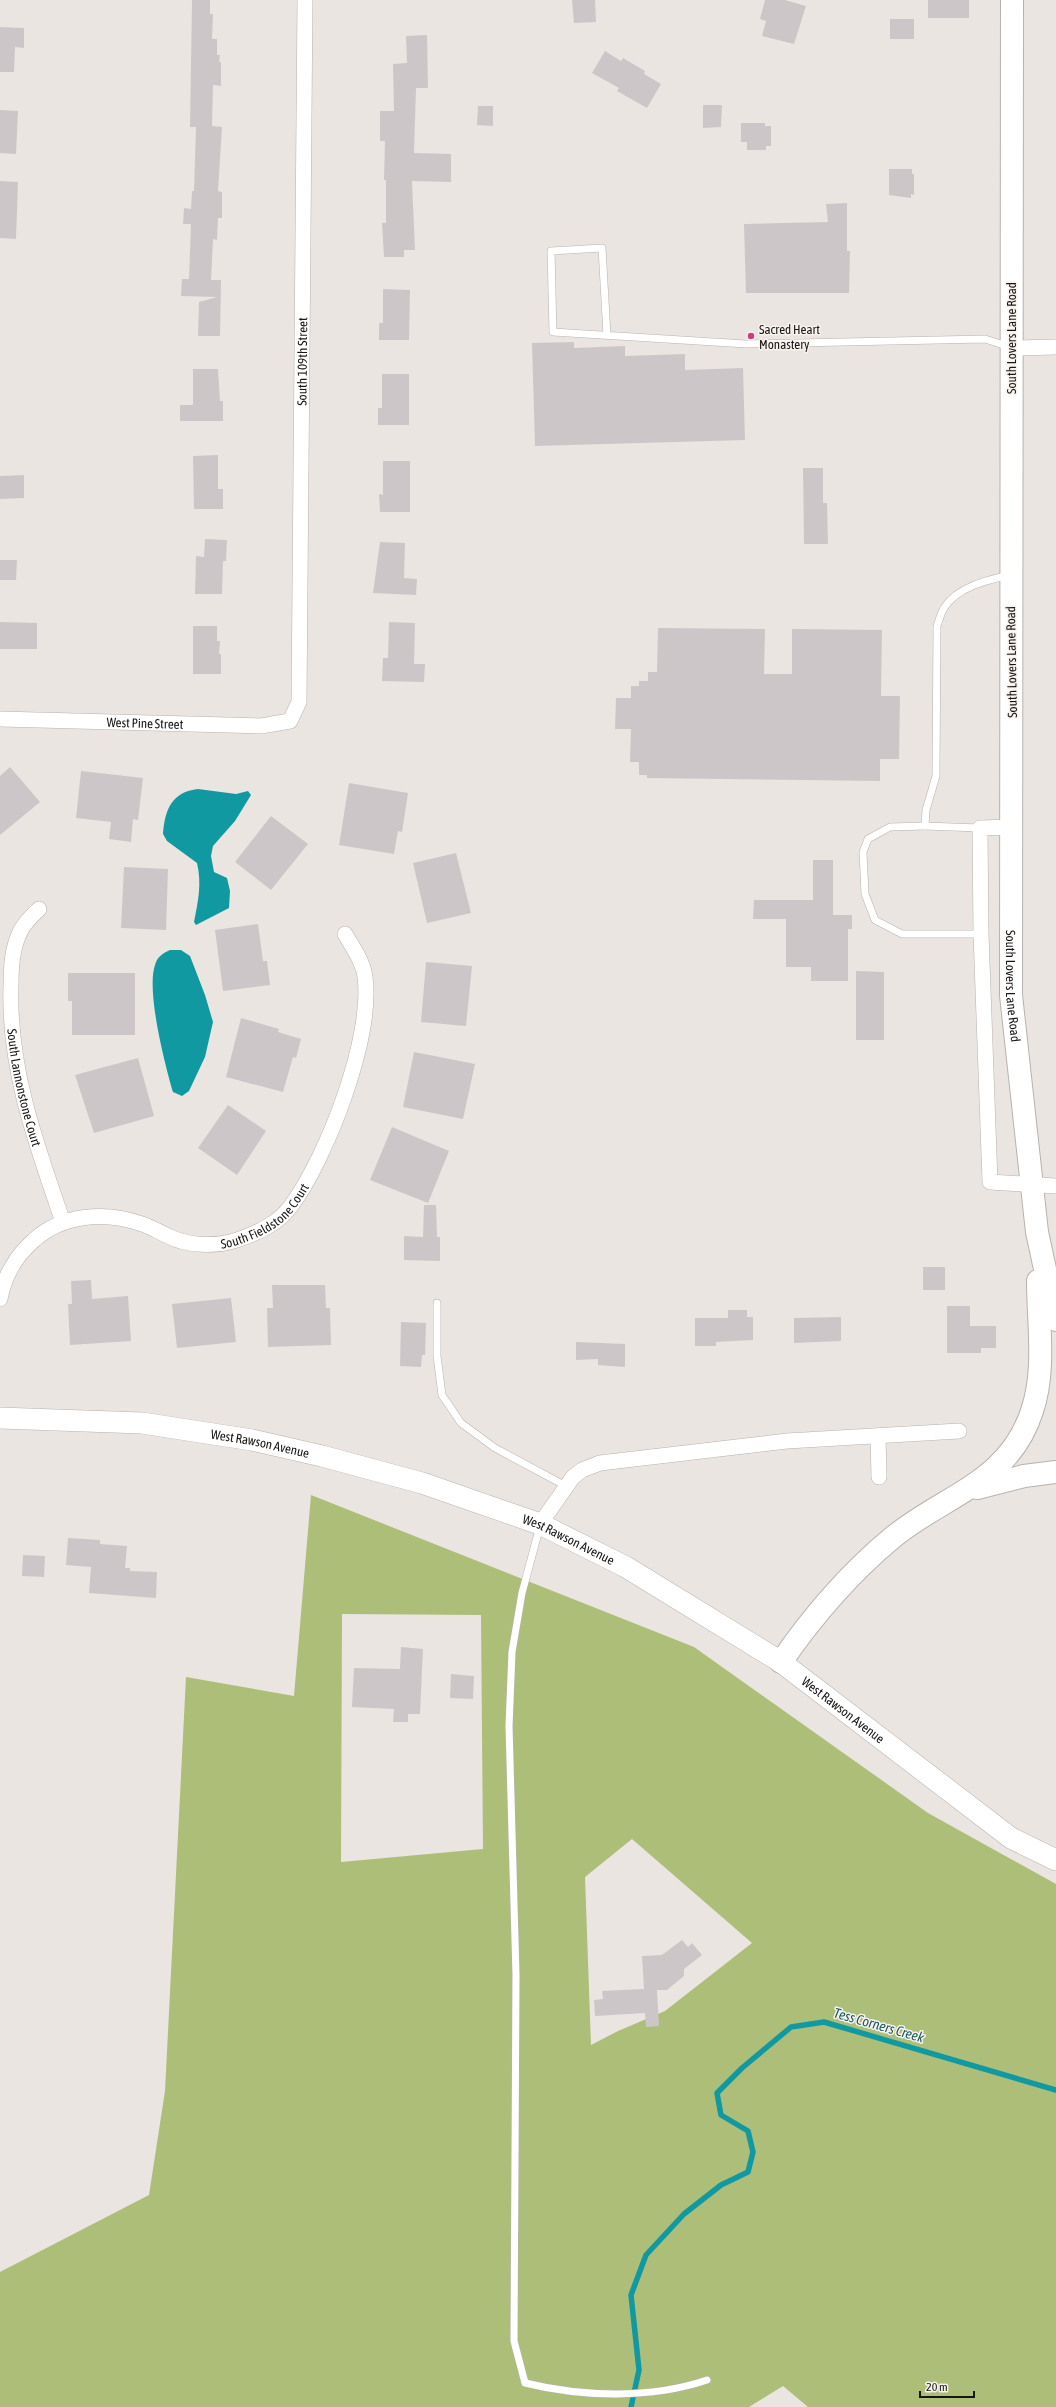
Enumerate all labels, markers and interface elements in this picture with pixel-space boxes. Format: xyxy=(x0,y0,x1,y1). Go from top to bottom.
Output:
street label: South Lovers Lane Road xyxy=(1004,282,1019,394)
street label: South 109th Street xyxy=(295,317,310,406)
place label: Sacred Heart Monastery xyxy=(759,322,820,352)
marker: Sacred Heart Monastery xyxy=(746,331,756,341)
street label: South Lovers Lane Road xyxy=(1003,606,1020,718)
street label: West Pine Street xyxy=(106,715,184,732)
street label: South Lovers Lane Road xyxy=(1003,930,1023,1043)
street label: South Lannonstone Court xyxy=(4,1028,44,1148)
street label: South Fieldstone Court xyxy=(220,1181,312,1252)
street label: West Rawson Avenue xyxy=(210,1427,311,1461)
street label: West Rawson Avenue xyxy=(521,1512,617,1568)
street label: West Rawson Avenue xyxy=(799,1674,887,1746)
water label: Tess Corners Creek xyxy=(832,2004,927,2046)
scale bar xyxy=(920,2373,974,2399)
text: 20 m xyxy=(926,2380,948,2394)

